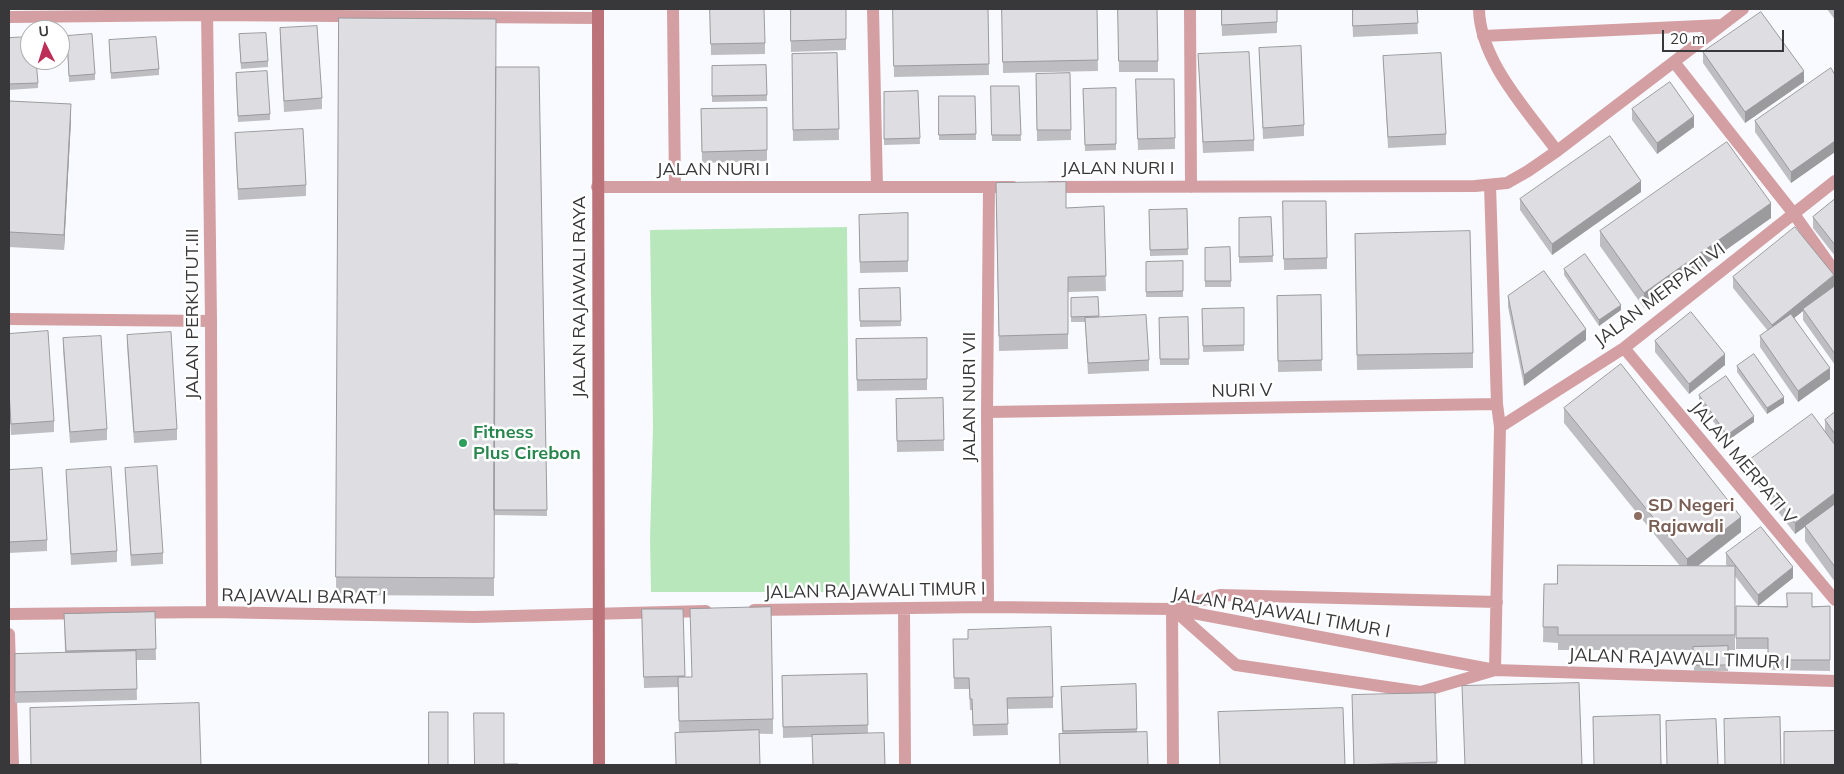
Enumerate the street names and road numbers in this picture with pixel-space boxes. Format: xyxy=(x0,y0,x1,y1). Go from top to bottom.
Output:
street label: JALAN NURI I xyxy=(1061,158,1175,180)
street label: JALAN NURI I xyxy=(656,159,770,181)
street label: JALAN RAJAWALI RAYA xyxy=(569,196,591,398)
street label: JALAN PERKUTUT.III xyxy=(182,229,204,399)
street label: JALAN MERPATI VI xyxy=(1590,239,1730,351)
street label: JALAN NURI VII xyxy=(959,332,981,462)
street label: NURI V xyxy=(1211,380,1273,402)
street label: JALAN MERPATI V xyxy=(1685,397,1801,529)
street label: JALAN RAJAWALI TIMUR I xyxy=(764,578,986,604)
street label: JALAN RAJAWALI TIMUR I xyxy=(1170,583,1392,643)
street label: RAJAWALI BARAT I xyxy=(221,585,387,609)
street label: JALAN RAJAWALI TIMUR I xyxy=(1568,644,1790,674)

